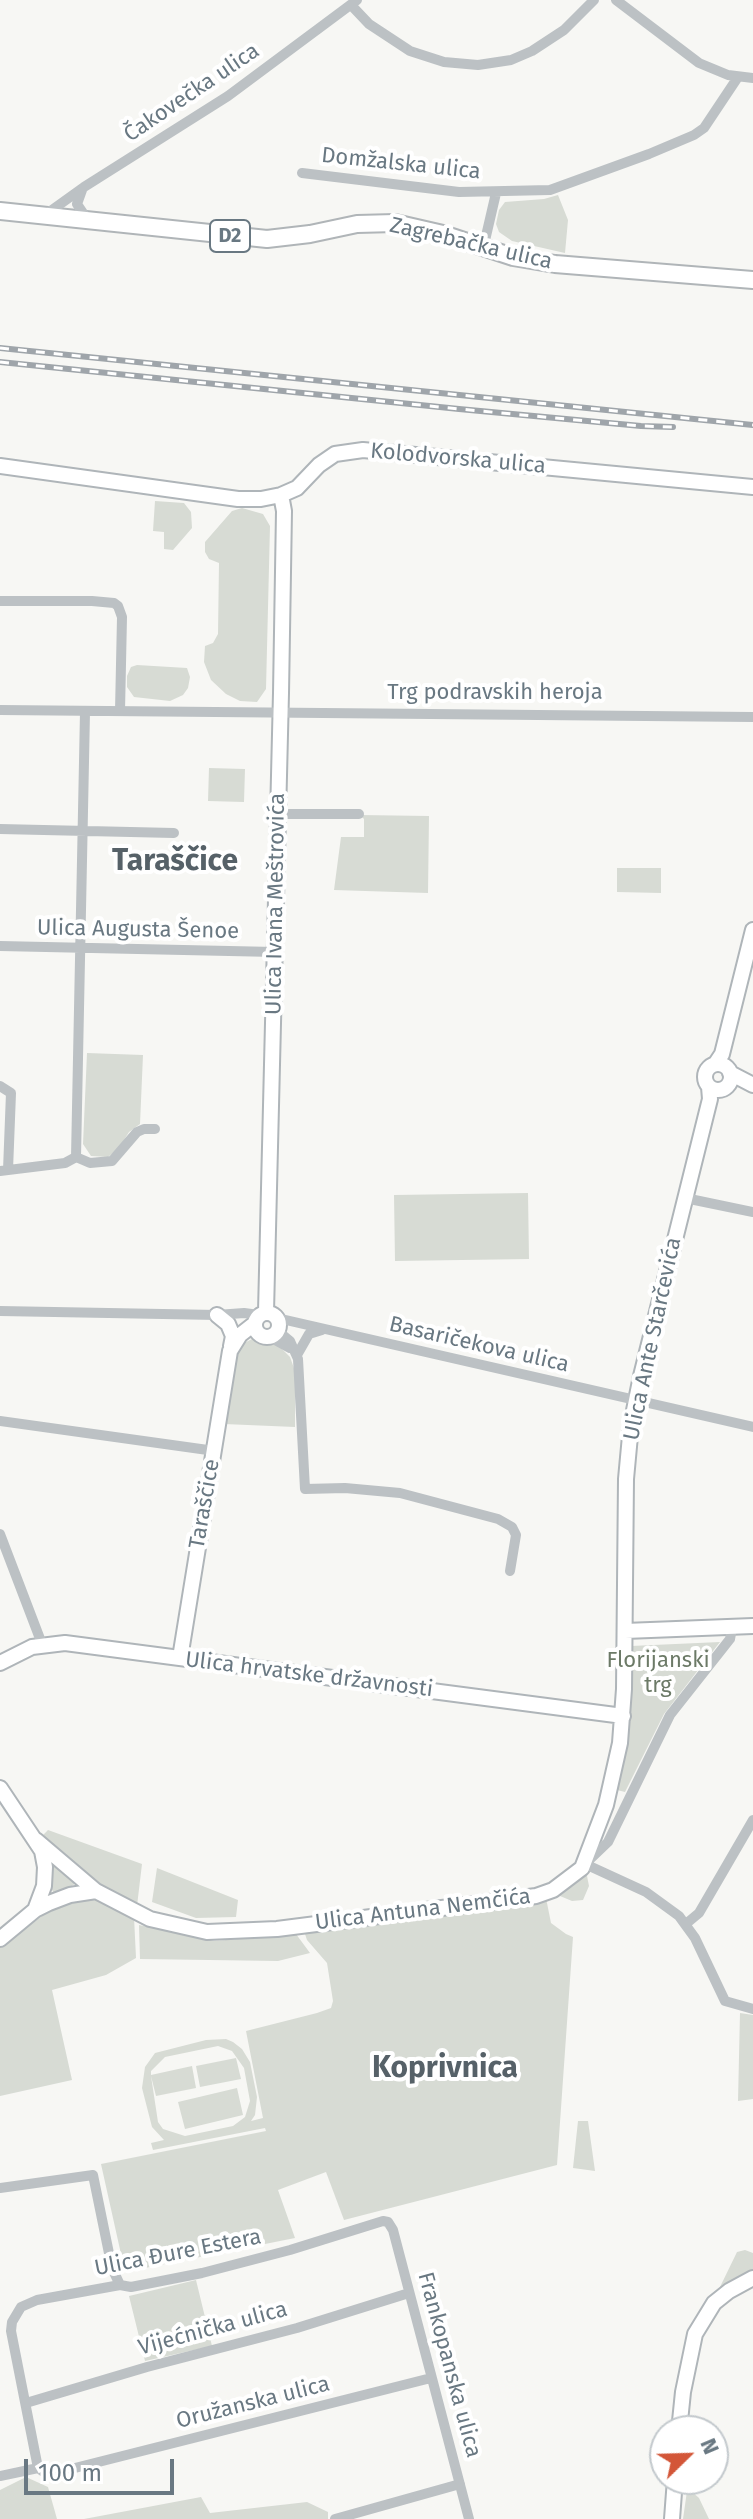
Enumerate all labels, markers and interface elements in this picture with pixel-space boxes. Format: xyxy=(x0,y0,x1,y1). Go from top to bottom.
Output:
street label: Čakovečka ulica xyxy=(119,38,265,148)
street label: Domžalska ulica xyxy=(320,143,482,185)
street label: Zagrebačka ulica xyxy=(387,212,555,276)
road number: D2 xyxy=(210,220,250,252)
street label: Kolodvorska ulica xyxy=(369,438,547,480)
street label: Trg podravskih heroja xyxy=(387,680,603,706)
street label: Ulica Ivana Meštrovića xyxy=(261,793,291,1015)
district label: Taraščice xyxy=(112,844,238,880)
street label: Ulica Augusta Šenoe xyxy=(37,915,239,945)
street label: Ulica Ante Starčevića xyxy=(619,1235,687,1443)
street label: Basaričekova ulica xyxy=(387,1311,571,1379)
street label: Taraščice xyxy=(184,1457,226,1551)
street label: Ulica hrvatske državnosti xyxy=(184,1647,434,1703)
park label: Florijanski trg xyxy=(606,1648,710,1700)
street label: Ulica Antuna Nemčića xyxy=(314,1884,532,1936)
district label: Koprivnica xyxy=(372,2051,518,2087)
street label: Ulica Đure Estera xyxy=(92,2224,264,2282)
street label: Frankopanska ulica xyxy=(412,2269,486,2461)
street label: Vijećnička ulica xyxy=(136,2296,290,2362)
street label: Oružanska ulica xyxy=(173,2371,333,2435)
north arrow xyxy=(649,2415,729,2495)
text: N xyxy=(694,2434,725,2458)
scale bar xyxy=(28,2443,178,2493)
text: 100 m xyxy=(38,2459,102,2487)

